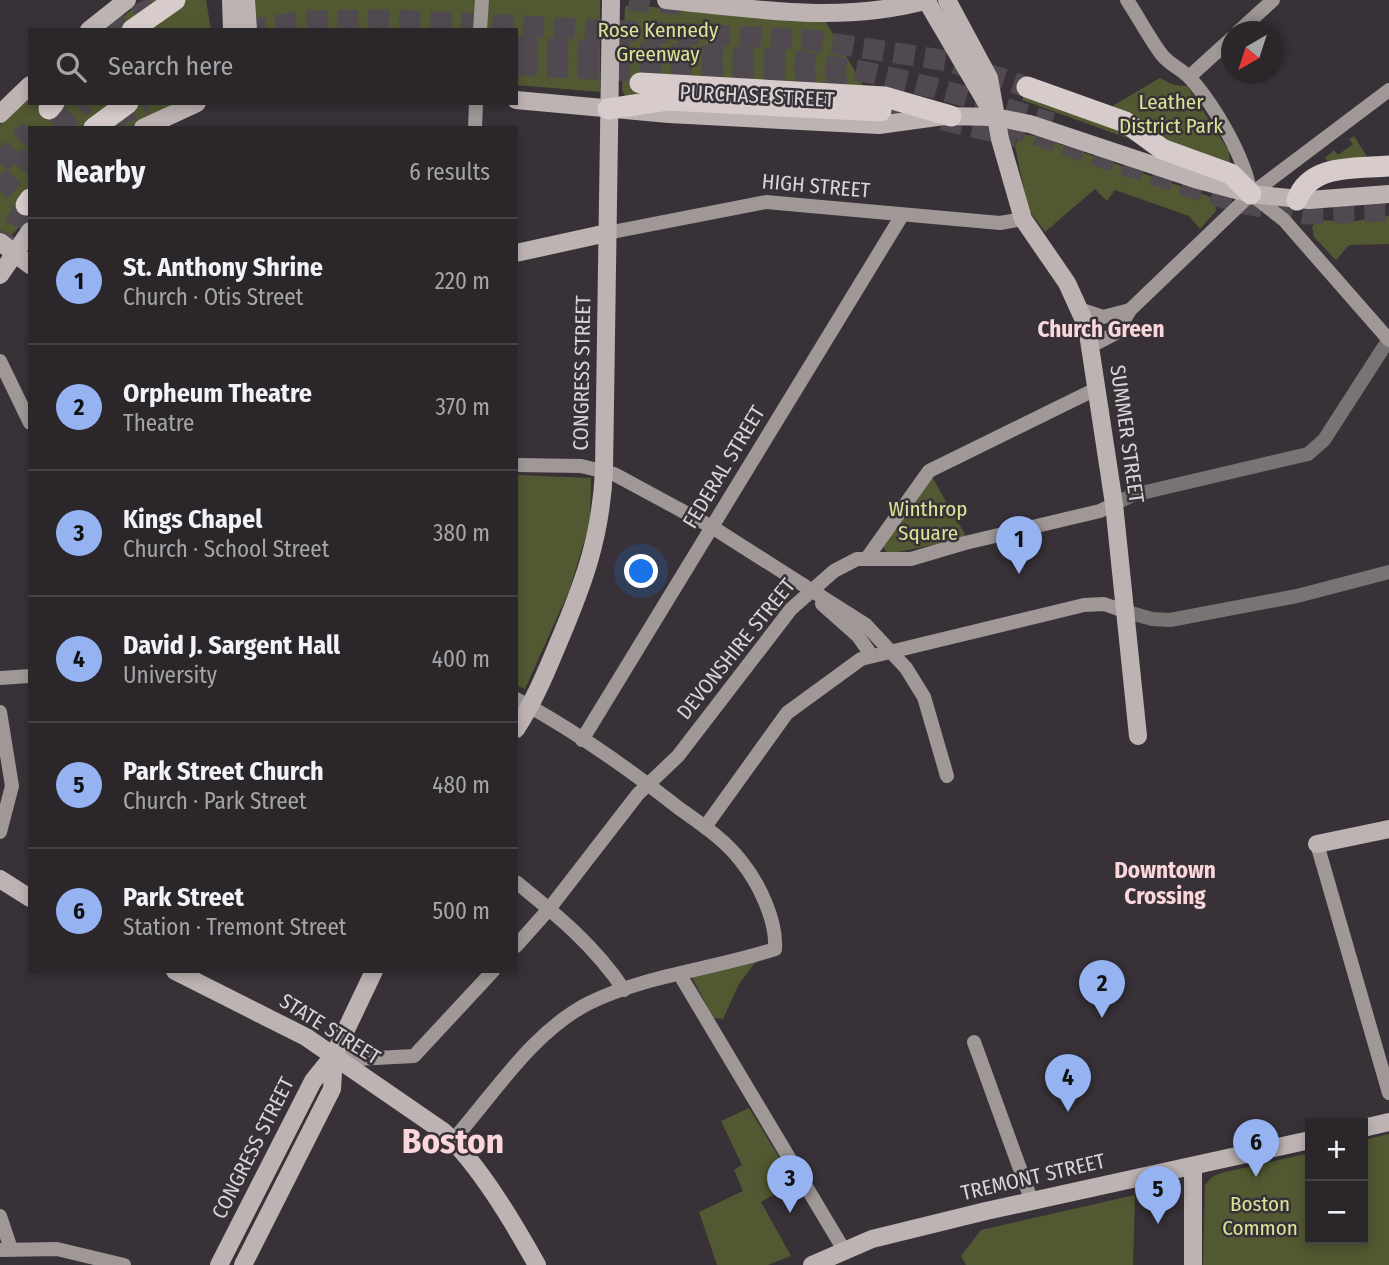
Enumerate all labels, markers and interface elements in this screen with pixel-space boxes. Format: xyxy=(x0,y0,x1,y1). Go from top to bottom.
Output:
park label: Rose Kennedy Greenway xyxy=(598,17,719,67)
north arrow xyxy=(1221,21,1284,84)
search box xyxy=(28,28,518,105)
icon: search xyxy=(52,48,90,86)
text: Search here xyxy=(108,51,233,82)
street label: PURCHASE STREET xyxy=(679,79,835,113)
park label: Leather District Park xyxy=(1119,89,1223,139)
text: Nearby xyxy=(56,154,145,190)
text: 6 results xyxy=(409,158,490,186)
street label: HIGH STREET xyxy=(761,168,871,204)
text: St. Anthony Shrine xyxy=(123,252,323,283)
text: 1 xyxy=(74,267,84,295)
text: 220 m xyxy=(435,267,490,295)
text: Church · Otis Street xyxy=(123,283,303,311)
street label: CONGRESS STREET xyxy=(568,295,596,451)
district label: Church Green xyxy=(1037,315,1165,343)
street label: SUMMER STREET xyxy=(1104,363,1150,505)
text: Orpheum Theatre xyxy=(123,378,312,409)
text: 2 xyxy=(74,393,84,421)
text: 370 m xyxy=(436,393,490,421)
street label: FEDERAL STREET xyxy=(677,401,771,533)
text: Theatre xyxy=(123,409,194,437)
park label: Winthrop Square xyxy=(889,496,967,546)
text: Kings Chapel xyxy=(123,504,262,535)
pin: 1 xyxy=(996,516,1042,574)
text: 3 xyxy=(74,519,84,547)
text: 380 m xyxy=(433,519,490,547)
text: Church · School Street xyxy=(123,535,329,563)
your location xyxy=(624,554,658,588)
street label: DEVONSHIRE STREET xyxy=(671,573,801,725)
text: David J. Sargent Hall xyxy=(123,630,340,661)
text: 4 xyxy=(73,645,85,673)
text: 400 m xyxy=(432,645,490,673)
text: University xyxy=(123,661,217,689)
text: Park Street Church xyxy=(123,756,324,787)
text: 5 xyxy=(73,771,85,799)
text: 480 m xyxy=(432,771,490,799)
text: Church · Park Street xyxy=(123,787,306,815)
district label: Downtown Crossing xyxy=(1114,856,1216,910)
text: Park Street xyxy=(123,882,244,913)
text: 6 xyxy=(73,897,85,925)
text: 500 m xyxy=(432,897,490,925)
text: Station · Tremont Street xyxy=(123,913,346,941)
pin: 2 xyxy=(1079,960,1125,1018)
street label: STATE STREET xyxy=(275,988,385,1070)
pin: 4 xyxy=(1045,1054,1091,1112)
street label: CONGRESS STREET xyxy=(206,1073,300,1223)
map controls xyxy=(1305,1118,1368,1244)
button: + xyxy=(1305,1118,1368,1181)
pin: 6 xyxy=(1233,1119,1279,1177)
district label: Boston xyxy=(402,1120,504,1162)
street label: TREMONT STREET xyxy=(959,1148,1108,1206)
pin: 3 xyxy=(767,1155,813,1213)
pin: 5 xyxy=(1135,1166,1181,1224)
button: − xyxy=(1305,1181,1368,1244)
park label: Boston Common xyxy=(1222,1191,1298,1241)

